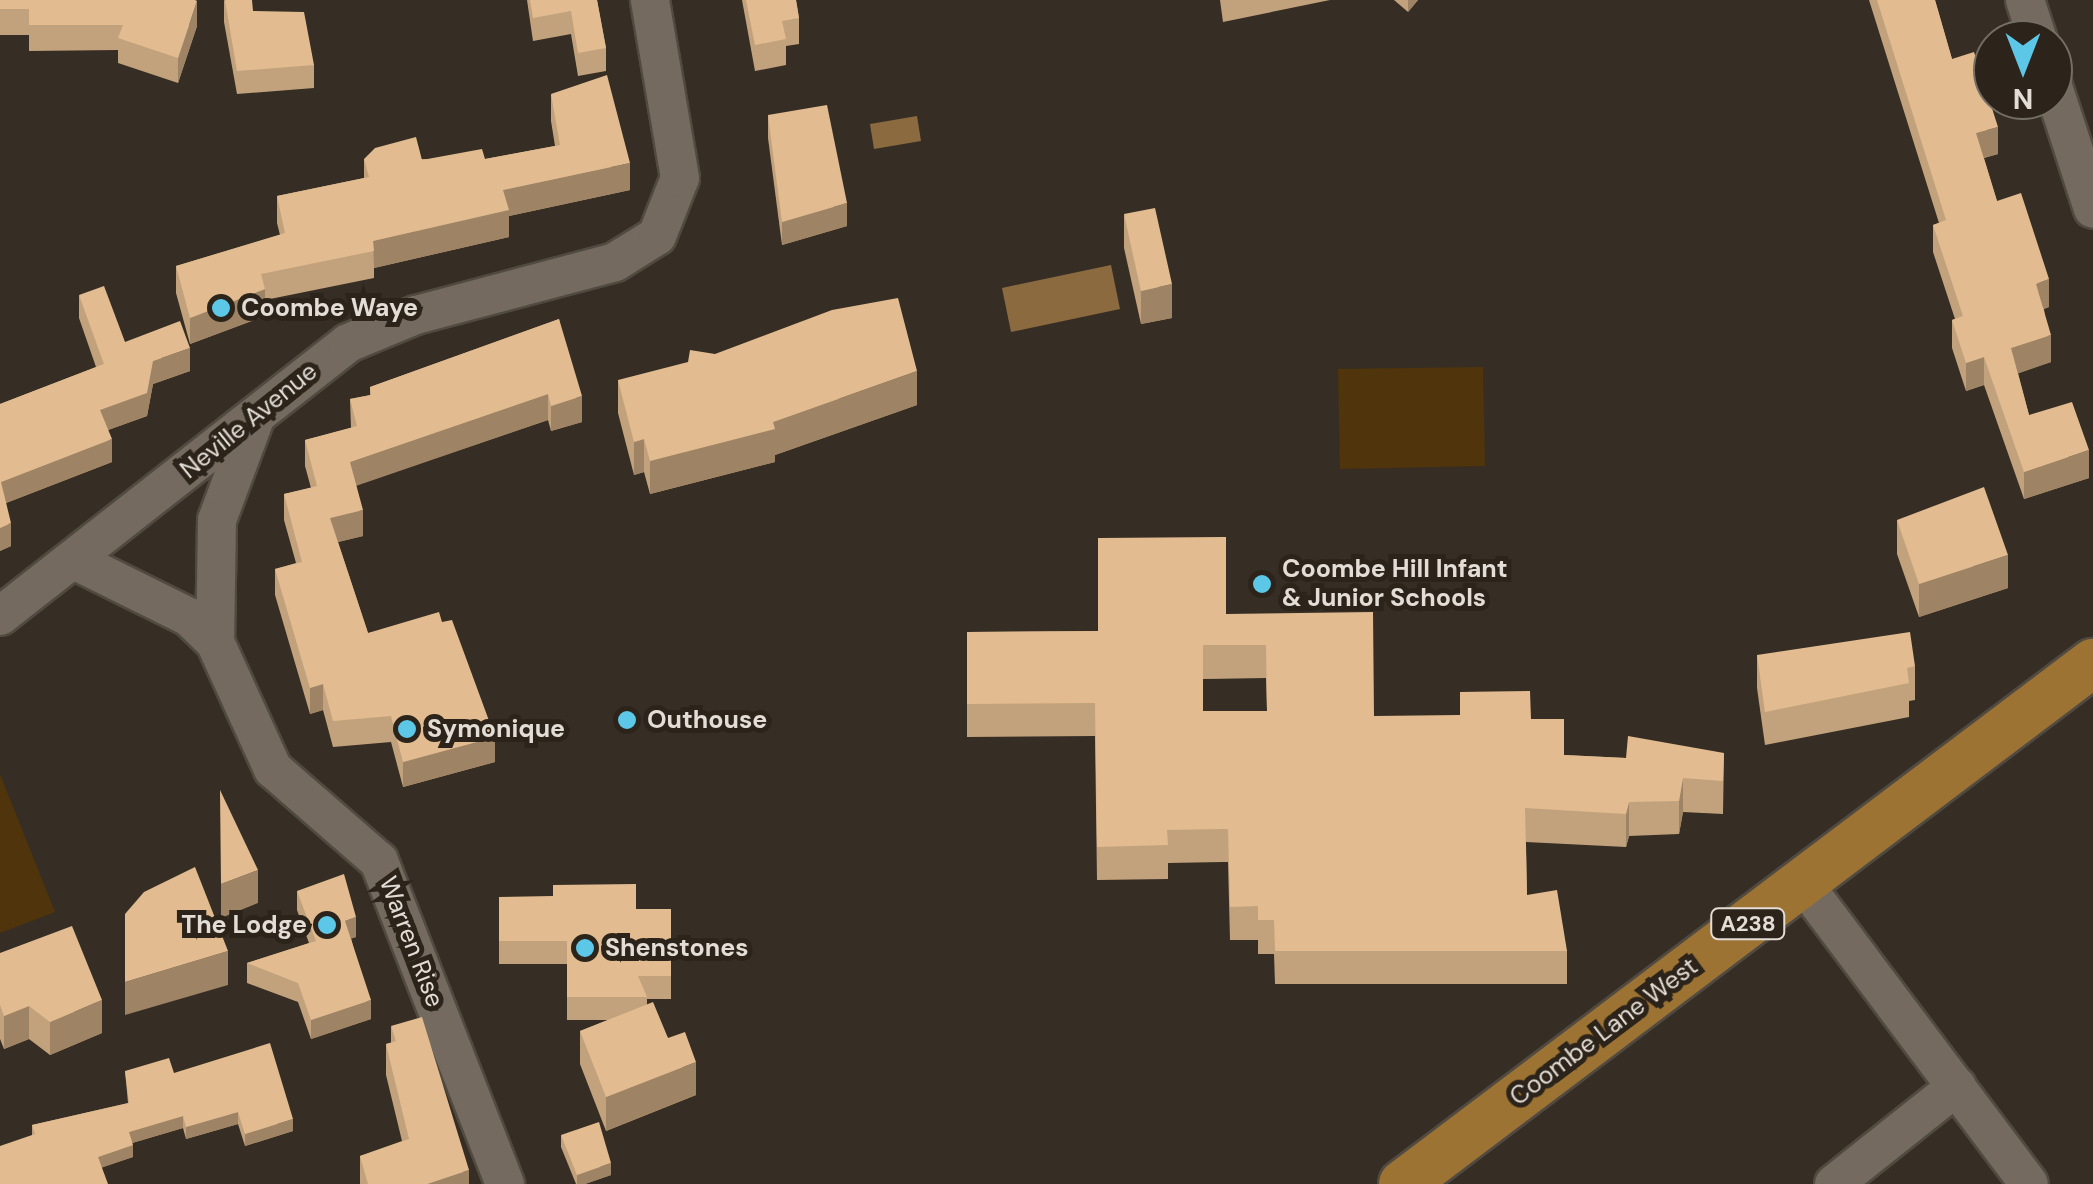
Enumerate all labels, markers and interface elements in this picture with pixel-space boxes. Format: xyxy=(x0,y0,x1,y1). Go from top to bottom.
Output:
north arrow xyxy=(1973,20,2073,120)
text: N xyxy=(2013,80,2033,117)
place label: Coombe Waye xyxy=(241,293,418,323)
marker: Coombe Waye xyxy=(210,297,232,319)
street label: Neville Avenue xyxy=(175,357,323,485)
place label: Coombe Hill Infant & Junior Schools xyxy=(1282,555,1508,614)
marker: Coombe Hill Infant & Junior Schools xyxy=(1251,573,1273,595)
place label: Outhouse xyxy=(647,705,767,735)
marker: Outhouse xyxy=(616,709,638,731)
place label: Symonique xyxy=(427,714,565,744)
marker: Symonique xyxy=(396,718,418,740)
street label: Warren Rise xyxy=(372,872,450,1012)
road number: A238 xyxy=(1708,907,1788,941)
place label: The Lodge xyxy=(181,910,307,940)
marker: The Lodge xyxy=(316,914,338,936)
place label: Shenstones xyxy=(605,933,748,963)
marker: Shenstones xyxy=(574,937,596,959)
street label: Coombe Lane West xyxy=(1504,952,1704,1112)

